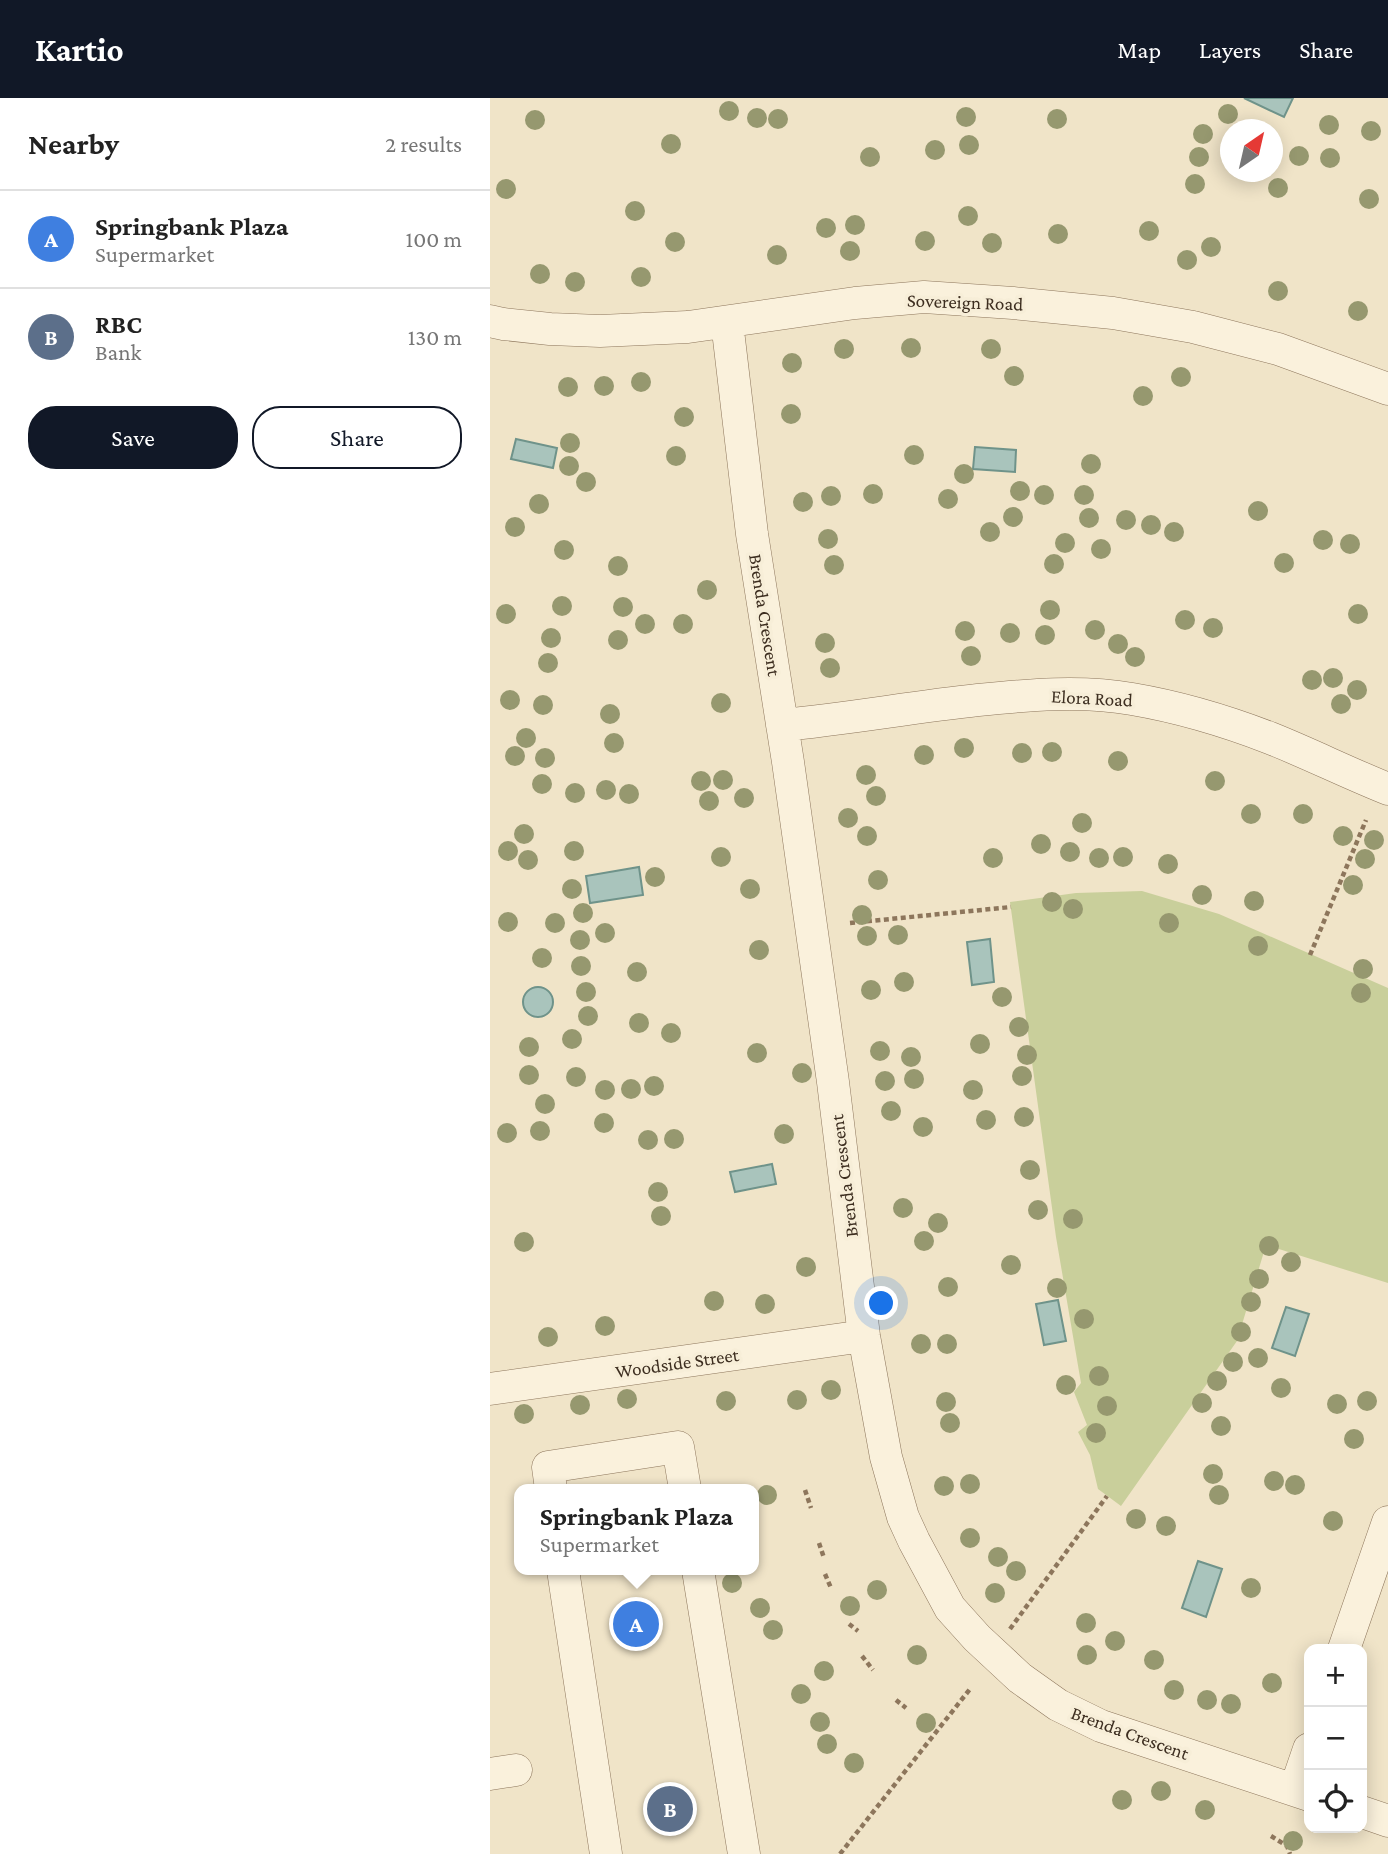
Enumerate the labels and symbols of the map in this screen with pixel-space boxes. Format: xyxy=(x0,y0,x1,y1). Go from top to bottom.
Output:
north arrow xyxy=(1220,119,1283,182)
street label: Sovereign Road xyxy=(906,289,1024,315)
street label: Brenda Crescent xyxy=(745,552,785,678)
street label: Elora Road xyxy=(1051,685,1133,711)
street label: Brenda Crescent xyxy=(826,1113,862,1239)
your location xyxy=(864,1286,898,1320)
street label: Woodside Street xyxy=(614,1344,741,1382)
pin: A xyxy=(613,1598,659,1650)
street label: Brenda Crescent xyxy=(1068,1702,1192,1764)
pin: B xyxy=(647,1783,693,1835)

